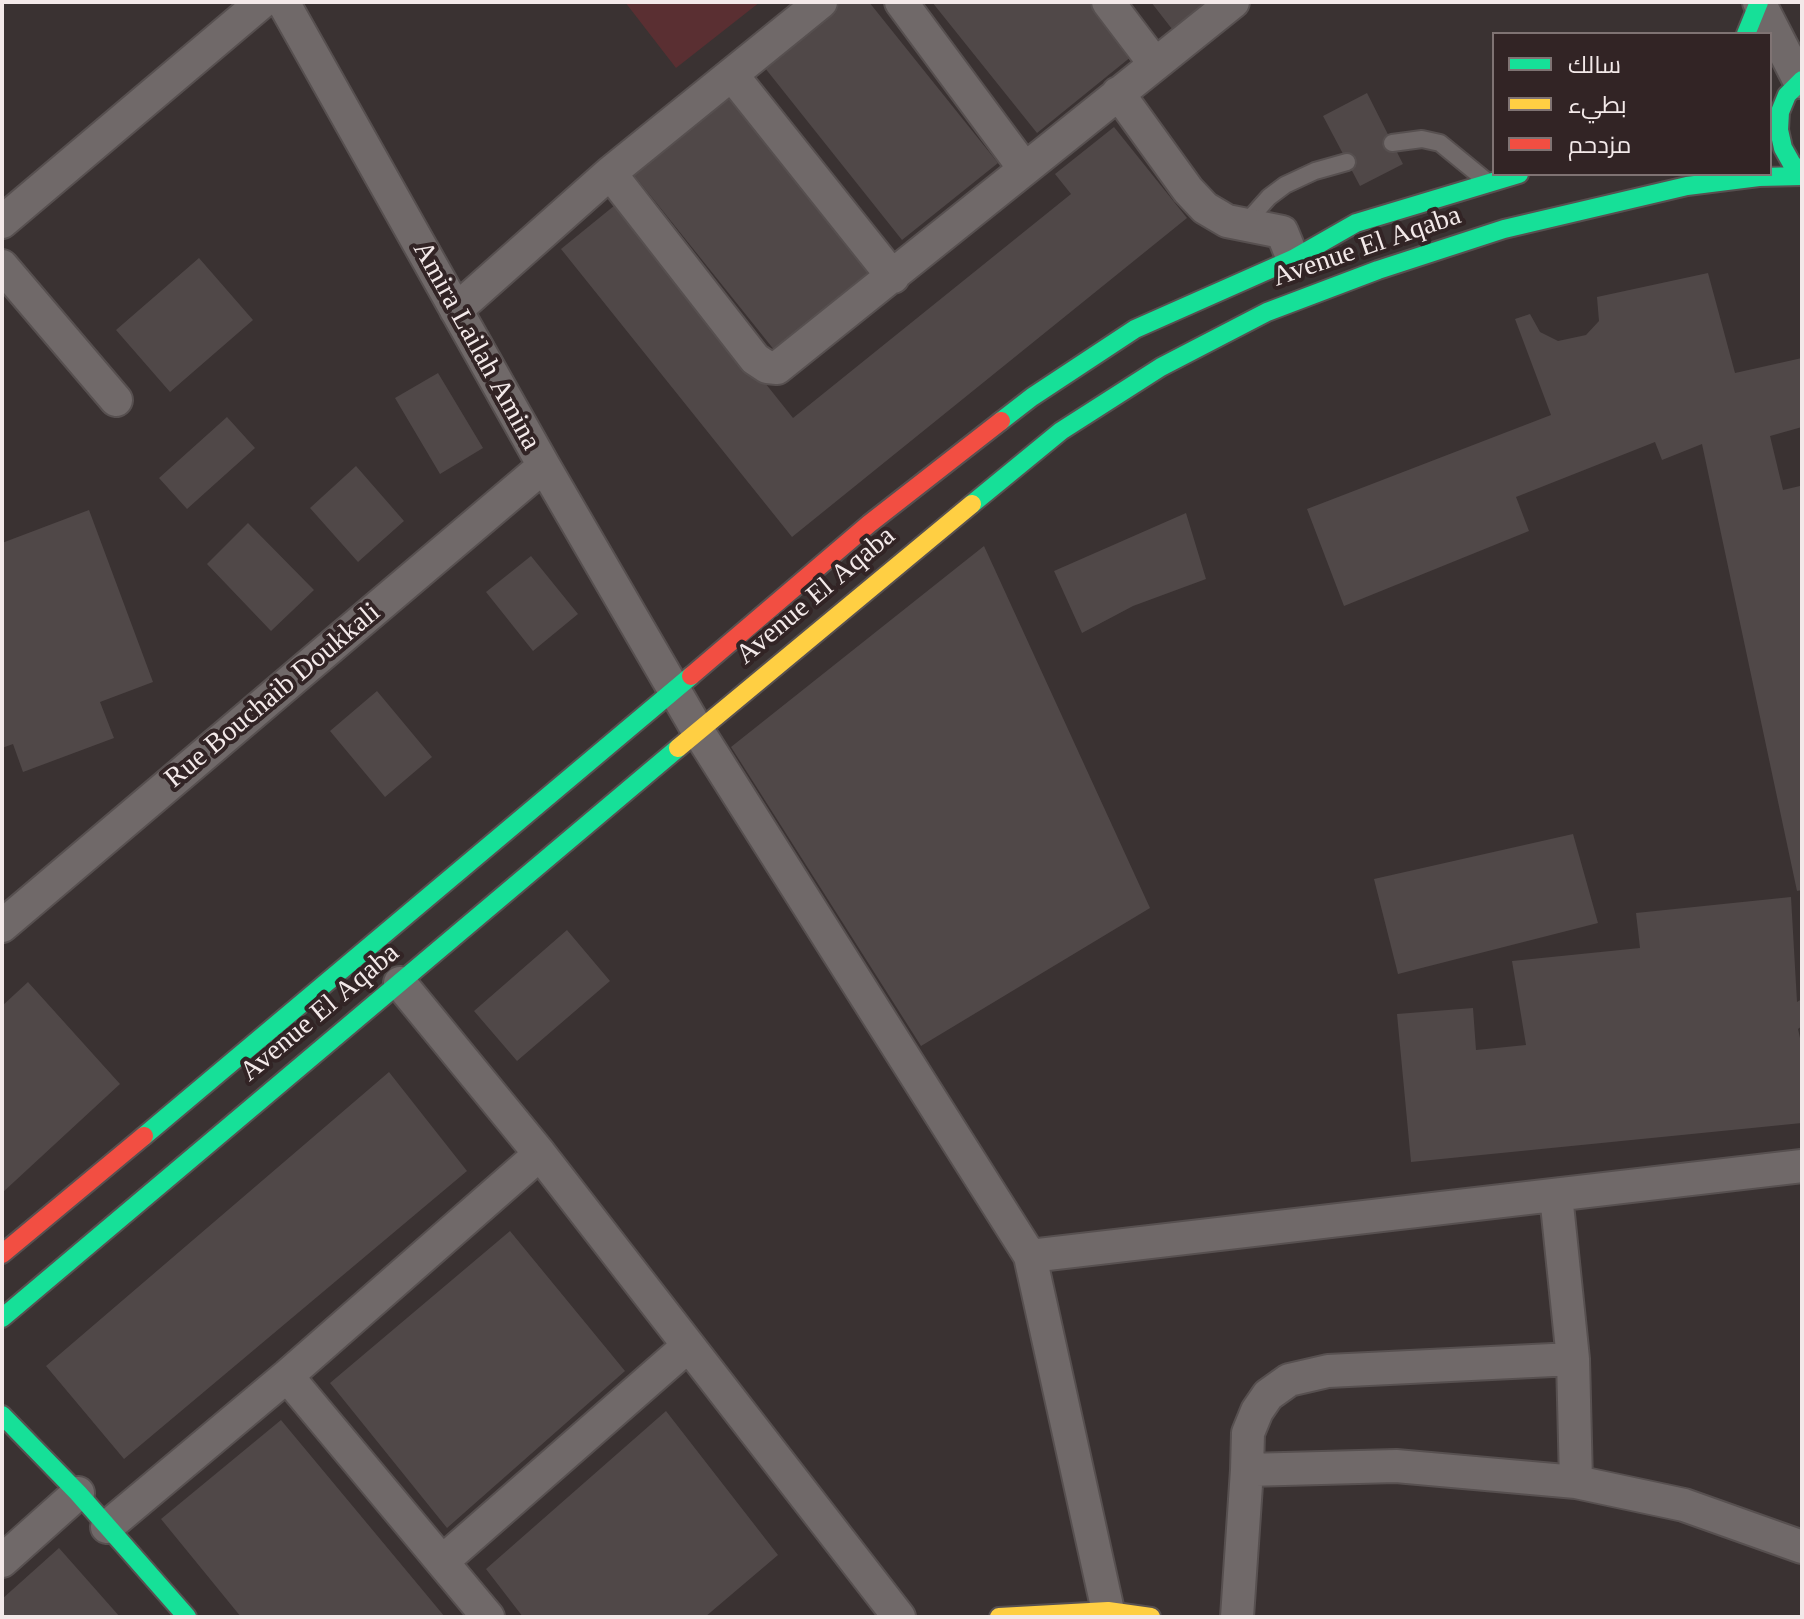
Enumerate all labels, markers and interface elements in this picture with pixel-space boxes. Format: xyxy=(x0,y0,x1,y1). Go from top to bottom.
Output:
legend xyxy=(1492,32,1772,176)
text: سالك xyxy=(1568,42,1621,87)
text: بطيء xyxy=(1568,82,1627,127)
text: مزدحم xyxy=(1568,122,1631,167)
street label: Avenue El Aqaba xyxy=(1269,199,1465,295)
street label: Amira Lailah Amina xyxy=(406,239,546,453)
street label: Avenue El Aqaba xyxy=(730,520,902,672)
street label: Rue Bouchaib Doukkali xyxy=(159,597,387,795)
street label: Avenue El Aqaba xyxy=(234,937,406,1089)

